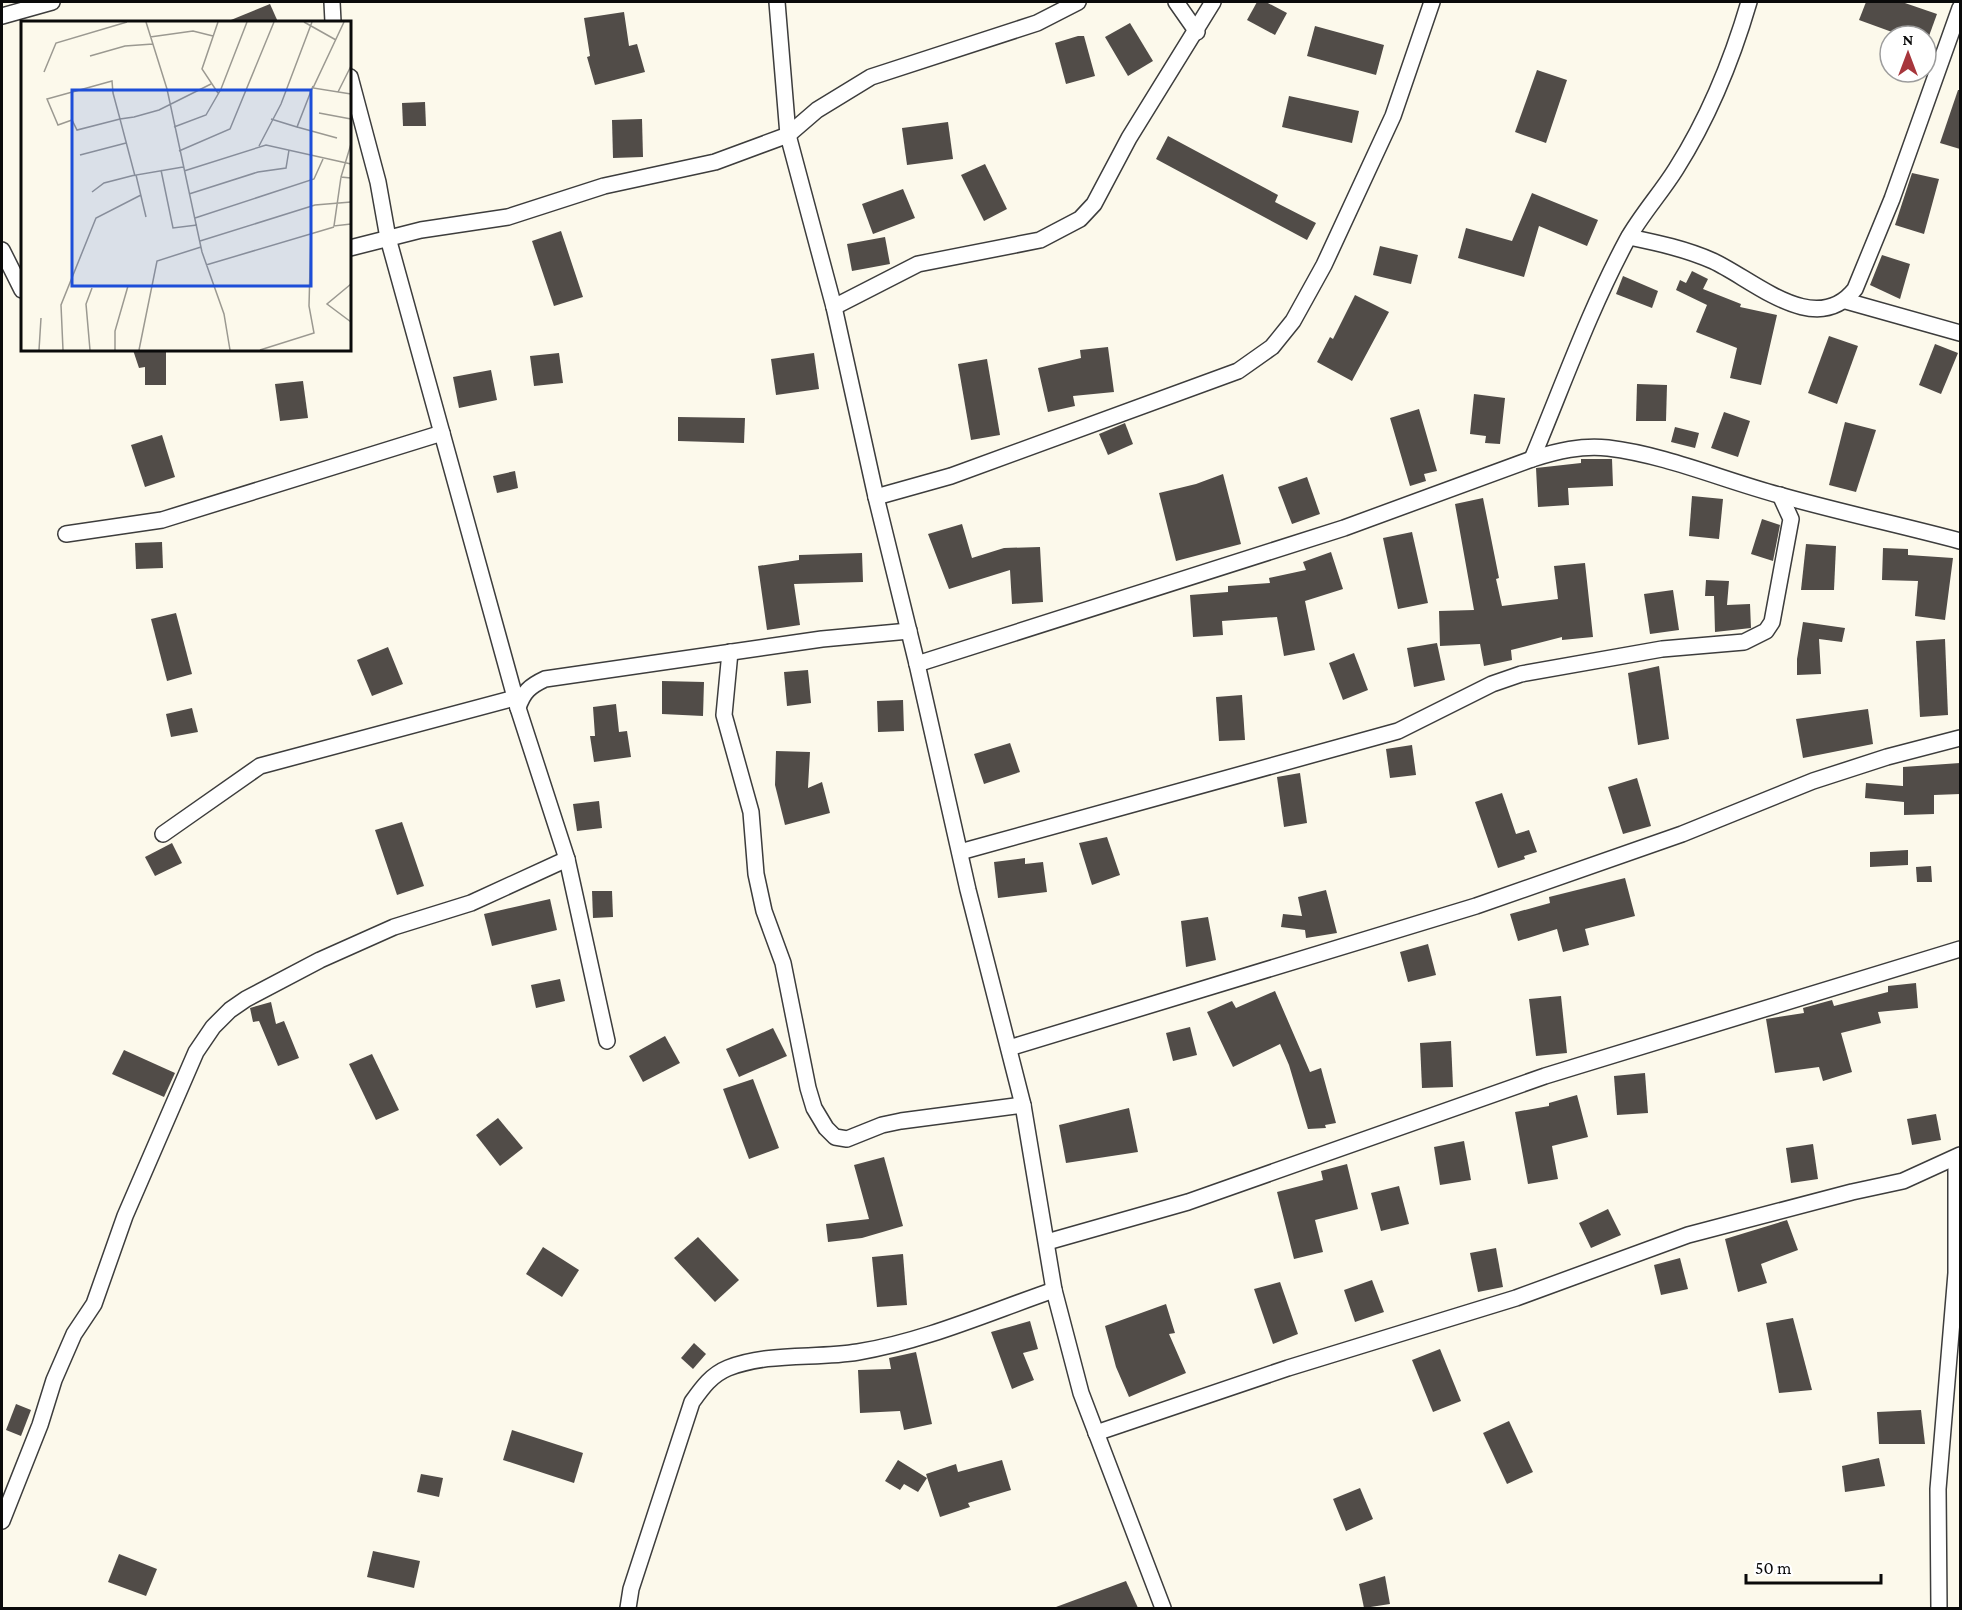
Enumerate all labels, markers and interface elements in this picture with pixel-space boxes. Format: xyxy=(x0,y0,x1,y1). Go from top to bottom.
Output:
inset map xyxy=(21,21,351,351)
north arrow xyxy=(1878,24,1938,84)
text: N xyxy=(1903,31,1914,48)
scale bar xyxy=(1746,1547,1881,1585)
text: 50 m xyxy=(1755,1558,1792,1578)

